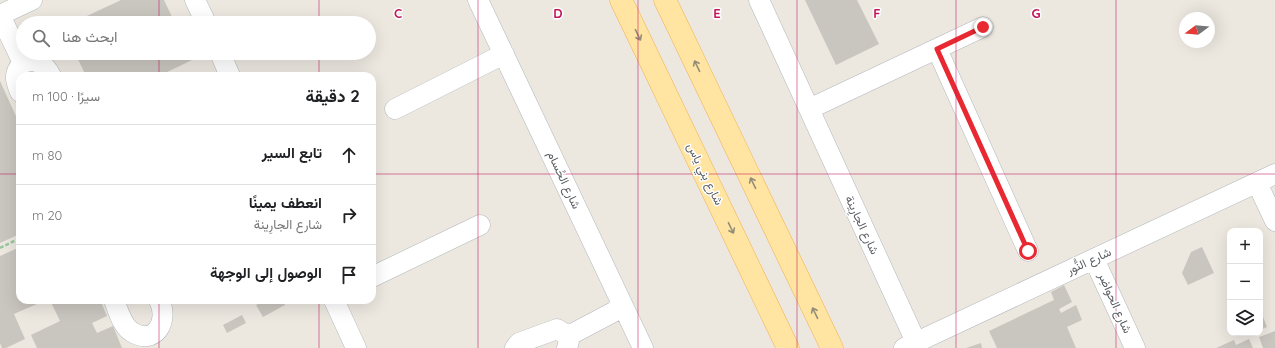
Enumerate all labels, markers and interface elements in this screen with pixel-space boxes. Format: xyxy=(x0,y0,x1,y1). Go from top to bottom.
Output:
text: C xyxy=(394,5,402,21)
text: D xyxy=(553,5,563,21)
text: E xyxy=(713,5,721,21)
text: F xyxy=(873,5,881,21)
text: G xyxy=(1031,5,1041,21)
north arrow xyxy=(1179,12,1215,48)
search box xyxy=(16,16,376,60)
route end xyxy=(974,18,992,36)
icon: search xyxy=(30,27,52,49)
text: ابحث هنا xyxy=(62,27,118,46)
one-way arrow xyxy=(635,29,642,41)
one-way arrow xyxy=(692,60,700,72)
text: 2 دقيقة xyxy=(305,85,360,106)
text: سيرًا · 100 m xyxy=(32,88,100,104)
street label: شارع بني ياس xyxy=(681,140,727,209)
text: تابع السير xyxy=(262,143,322,162)
icon: ahead xyxy=(338,144,360,166)
text: 80 m xyxy=(32,147,62,163)
street label: شارع الحُسام xyxy=(543,148,584,212)
one-way arrow xyxy=(749,177,756,189)
text: انعطف يمينًا xyxy=(249,193,322,212)
street label: شارع الجارِينة xyxy=(840,193,883,257)
icon: right xyxy=(338,204,360,226)
text: 20 m xyxy=(32,207,62,223)
text: شارع الجارِينة xyxy=(254,216,322,232)
one-way arrow xyxy=(728,222,735,234)
map controls xyxy=(1227,228,1263,336)
button: + xyxy=(1227,228,1263,264)
route start xyxy=(1019,242,1037,260)
street label: شارع النُّور xyxy=(1063,243,1114,280)
text: الوصول إلى الوجهة xyxy=(210,263,322,282)
icon: arrive xyxy=(338,264,360,286)
button: − xyxy=(1227,264,1263,300)
street label: شارع الحواضِر xyxy=(1093,269,1135,336)
button: layers xyxy=(1227,300,1263,336)
one-way arrow xyxy=(811,307,818,319)

